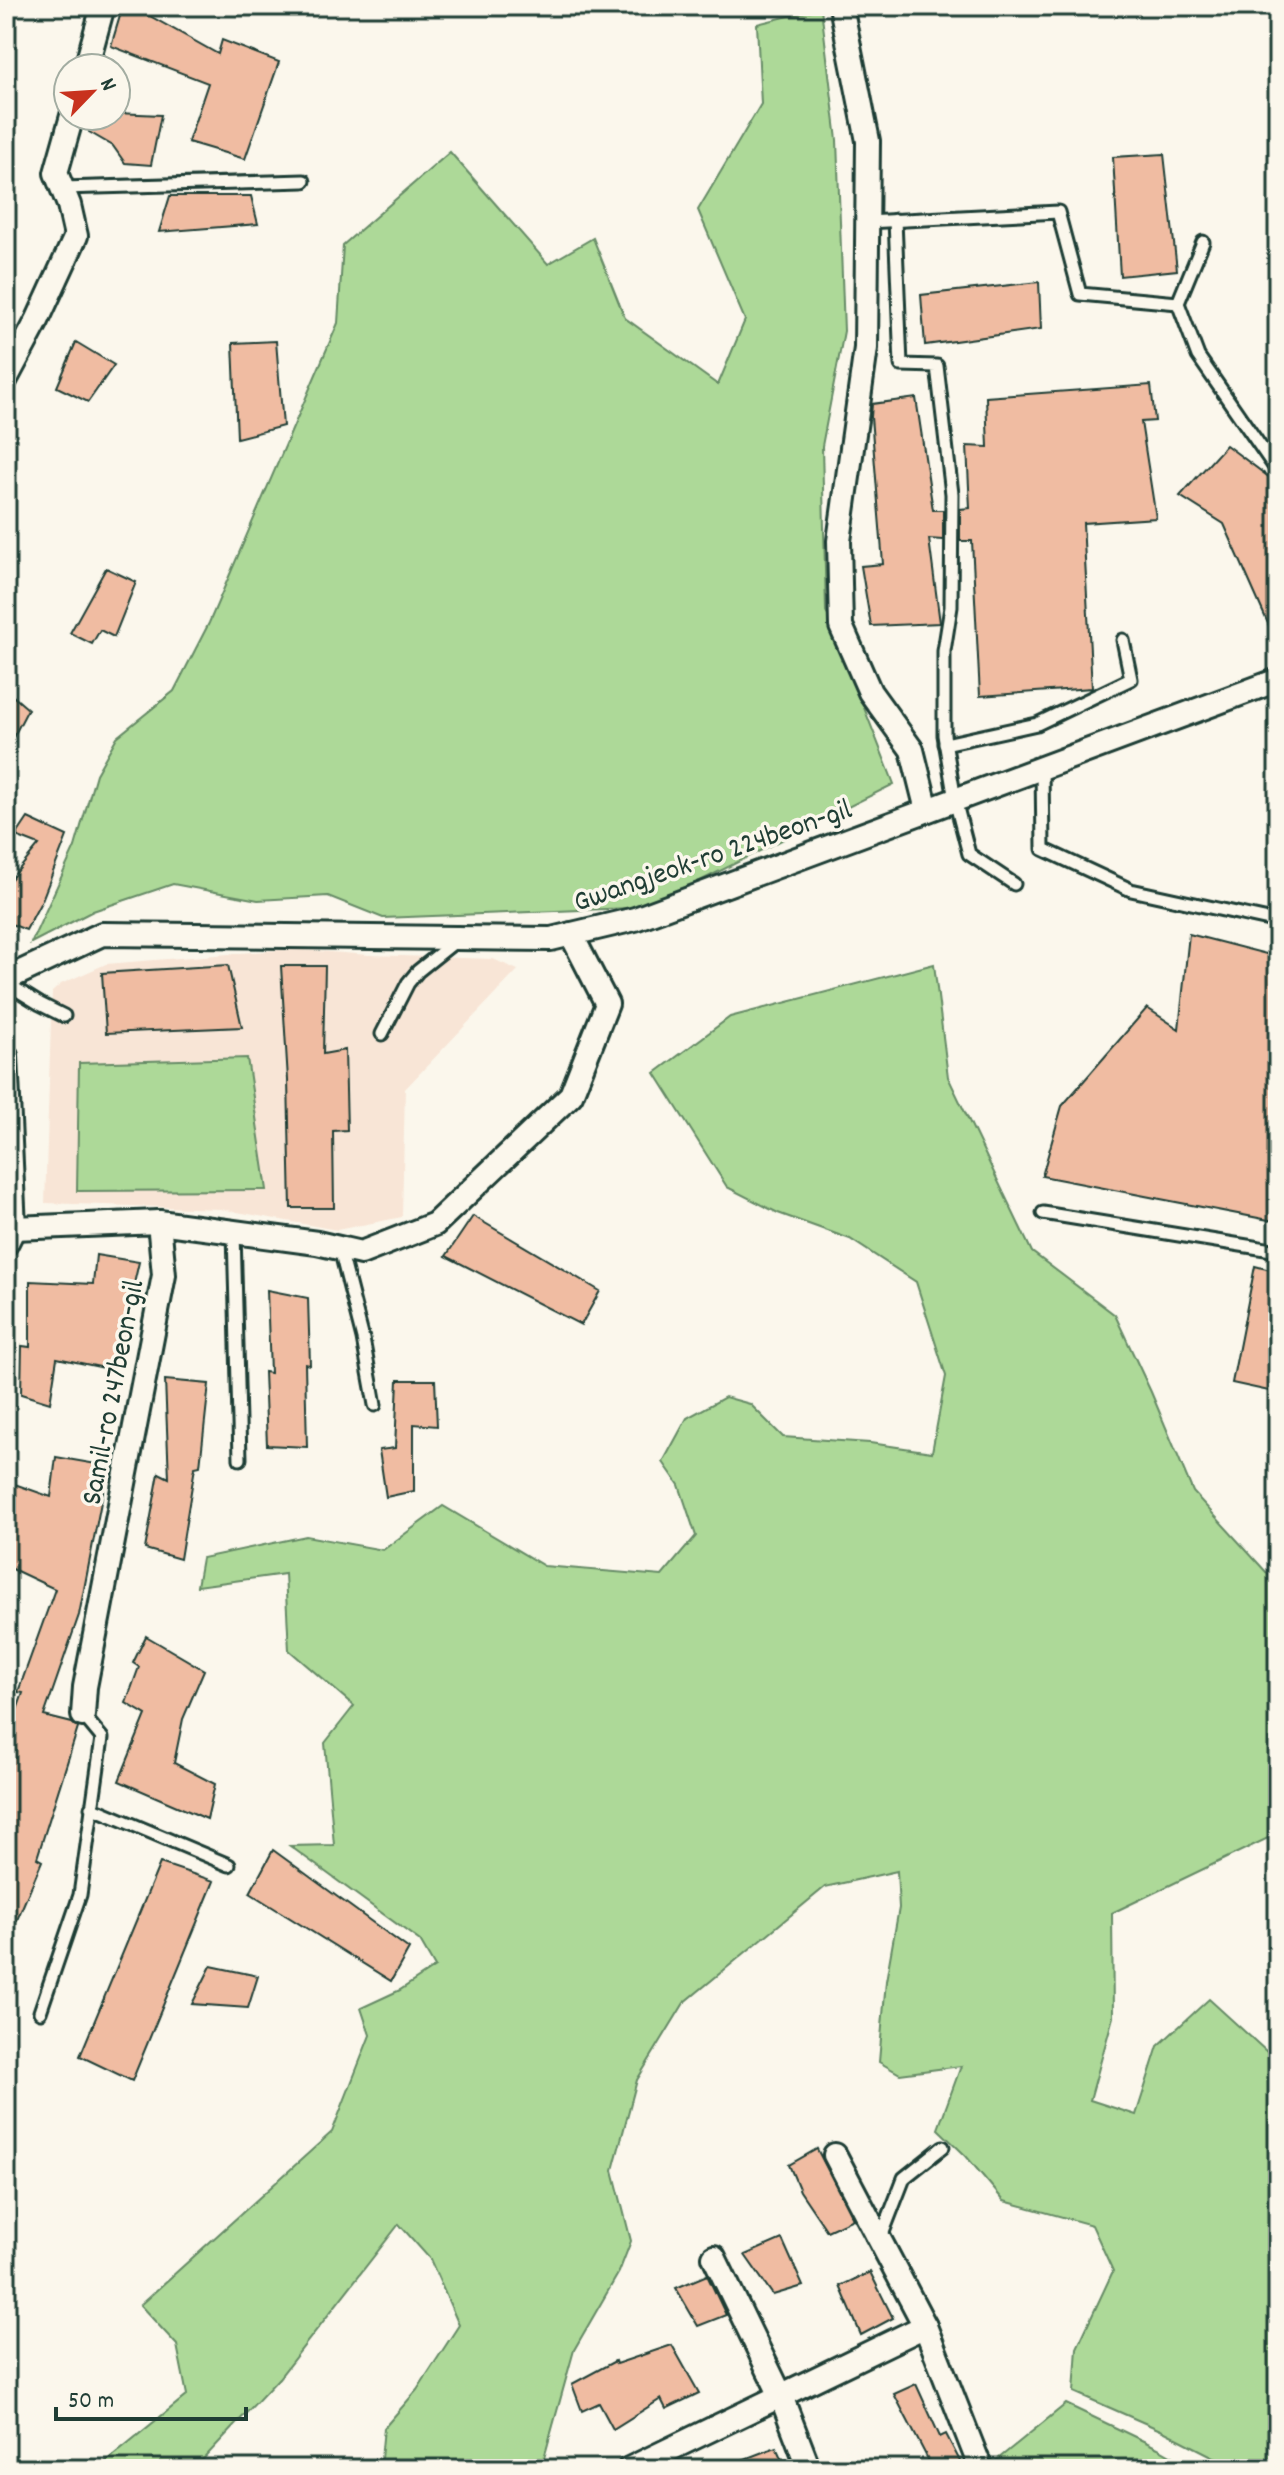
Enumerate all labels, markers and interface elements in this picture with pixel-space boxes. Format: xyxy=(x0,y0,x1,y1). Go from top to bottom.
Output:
north arrow xyxy=(52,52,132,132)
text: N xyxy=(91,74,123,97)
street label: Gwangjeok-ro 224beon-gil xyxy=(568,790,858,926)
street label: Samil-ro 247beon-gil xyxy=(72,1277,158,1509)
scale bar xyxy=(56,2371,246,2421)
text: 50 m xyxy=(68,2385,114,2419)

